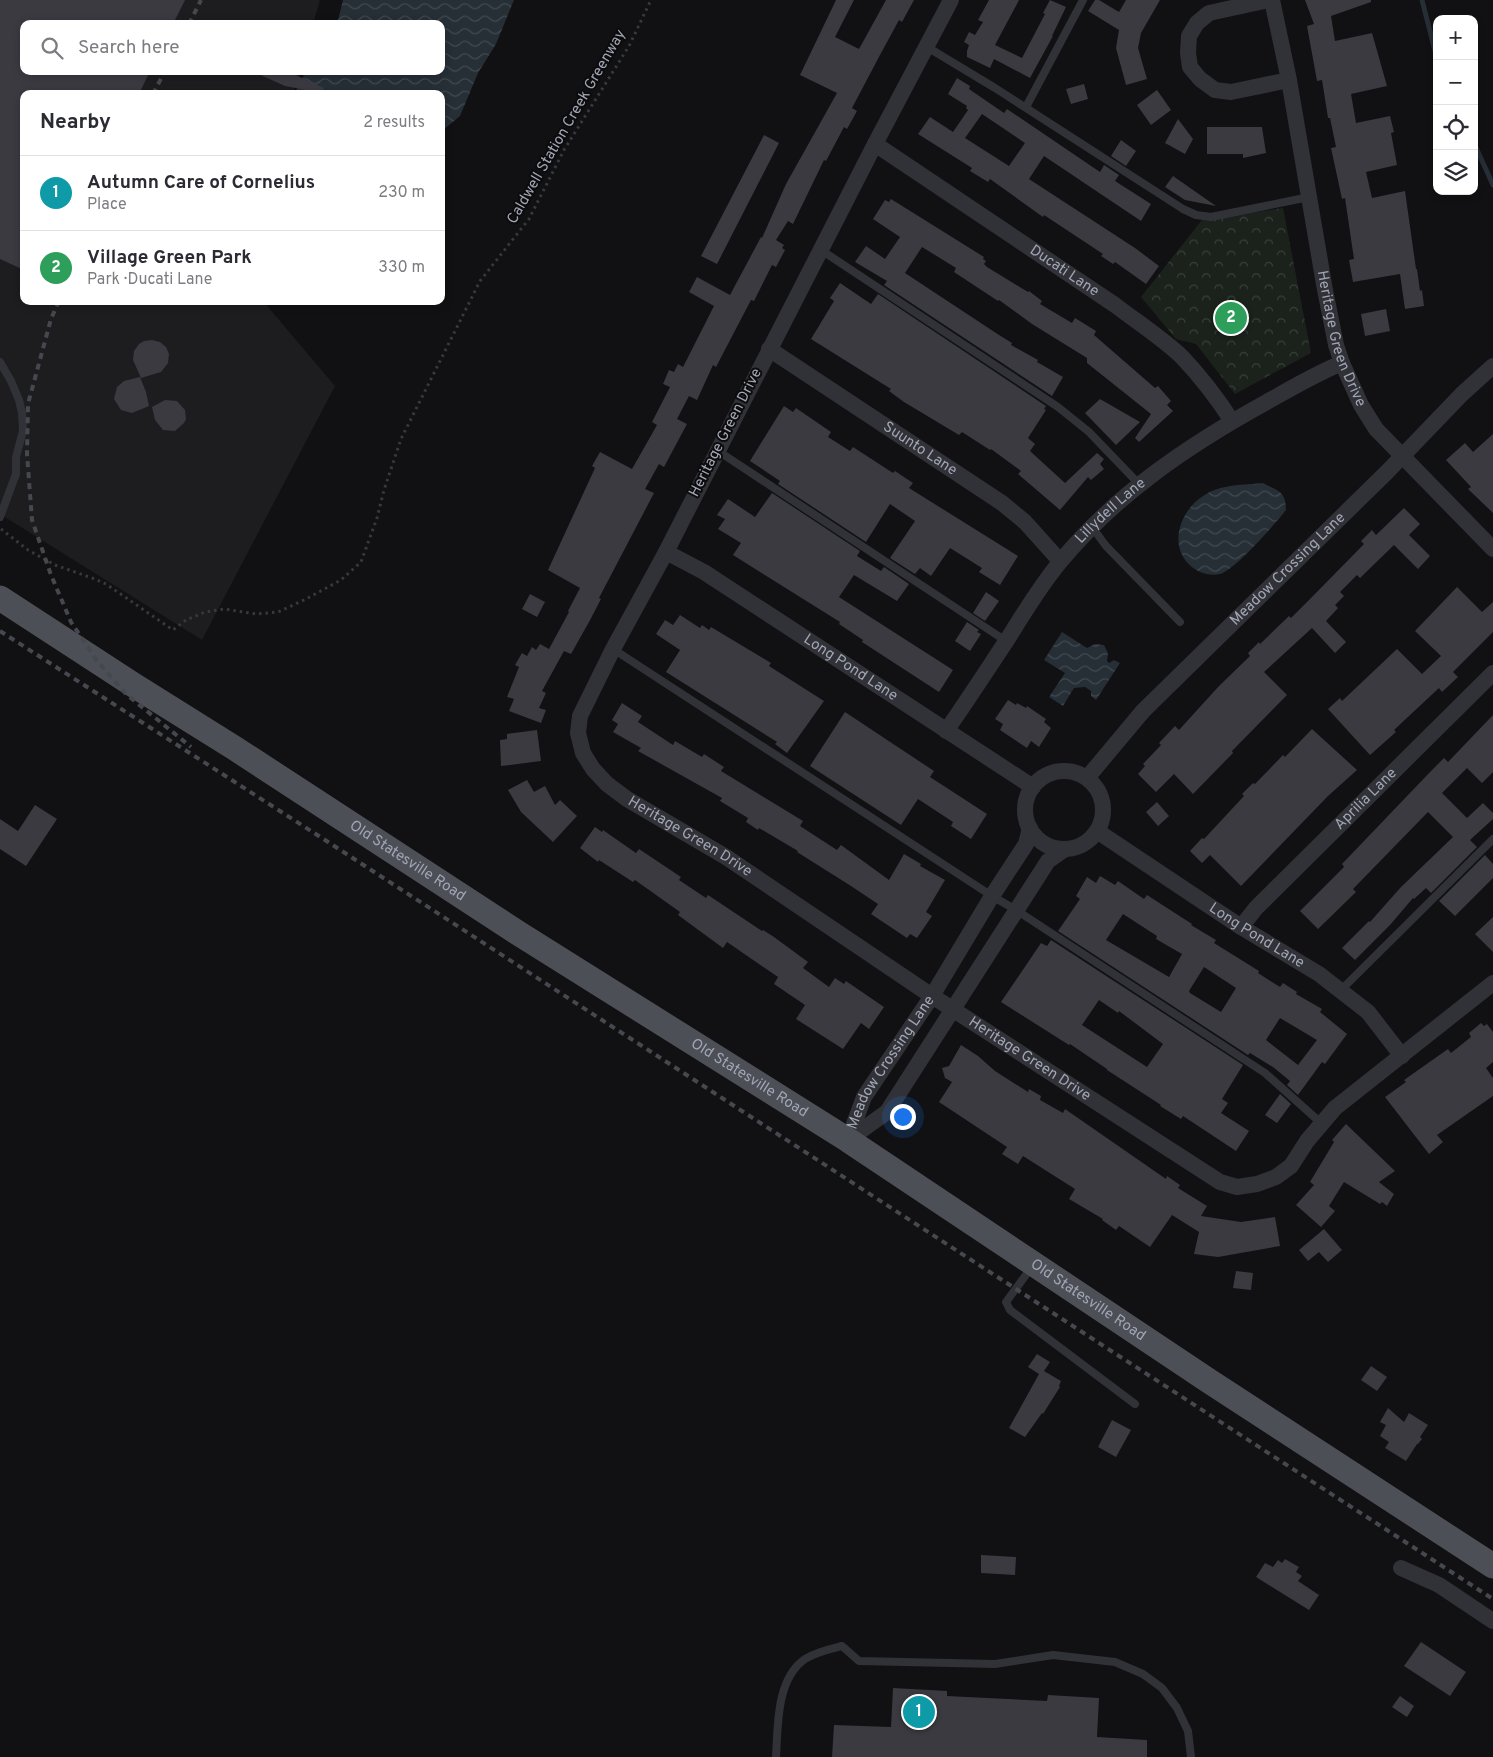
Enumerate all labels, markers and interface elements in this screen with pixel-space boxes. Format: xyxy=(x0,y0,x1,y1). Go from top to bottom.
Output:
map controls xyxy=(1433,15,1478,195)
button: + xyxy=(1433,15,1478,60)
search box xyxy=(20,20,445,75)
street label: Caldwell Station Creek Greenway xyxy=(503,26,631,228)
icon: search xyxy=(38,34,66,62)
text: Search here xyxy=(78,36,180,60)
button: − xyxy=(1433,60,1478,105)
button: locate xyxy=(1433,105,1478,150)
text: Nearby xyxy=(40,109,111,136)
text: 2 results xyxy=(363,113,425,133)
button: layers xyxy=(1433,150,1478,195)
text: Autumn Care of Cornelius xyxy=(87,171,315,195)
text: 1 xyxy=(53,183,59,203)
text: 230 m xyxy=(378,183,425,203)
text: Place xyxy=(87,195,127,215)
street label: Ducati Lane xyxy=(1026,241,1103,301)
text: Village Green Park xyxy=(87,246,252,270)
text: 2 xyxy=(51,258,61,278)
text: 330 m xyxy=(378,258,425,278)
street label: Heritage Green Drive xyxy=(1312,269,1370,410)
text: Park · Ducati Lane xyxy=(87,270,212,290)
pin: 2 xyxy=(1215,299,1247,337)
street label: Heritage Green Drive xyxy=(685,366,767,500)
street label: Suunto Lane xyxy=(879,417,961,480)
street label: Lillydell Lane xyxy=(1071,474,1150,548)
street label: Meadow Crossing Lane xyxy=(1226,508,1350,630)
street label: Long Pond Lane xyxy=(800,630,901,706)
street label: Aprilia Lane xyxy=(1331,764,1401,834)
street label: Heritage Green Drive xyxy=(624,792,756,881)
street label: Old Statesville Road xyxy=(346,816,469,906)
street label: Long Pond Lane xyxy=(1205,899,1308,973)
street label: Meadow Crossing Lane xyxy=(843,992,939,1132)
street label: Heritage Green Drive xyxy=(965,1013,1094,1105)
street label: Old Statesville Road xyxy=(687,1034,812,1122)
your location xyxy=(890,1104,916,1130)
street label: Old Statesville Road xyxy=(1027,1255,1149,1346)
pin: 1 xyxy=(903,1693,935,1731)

